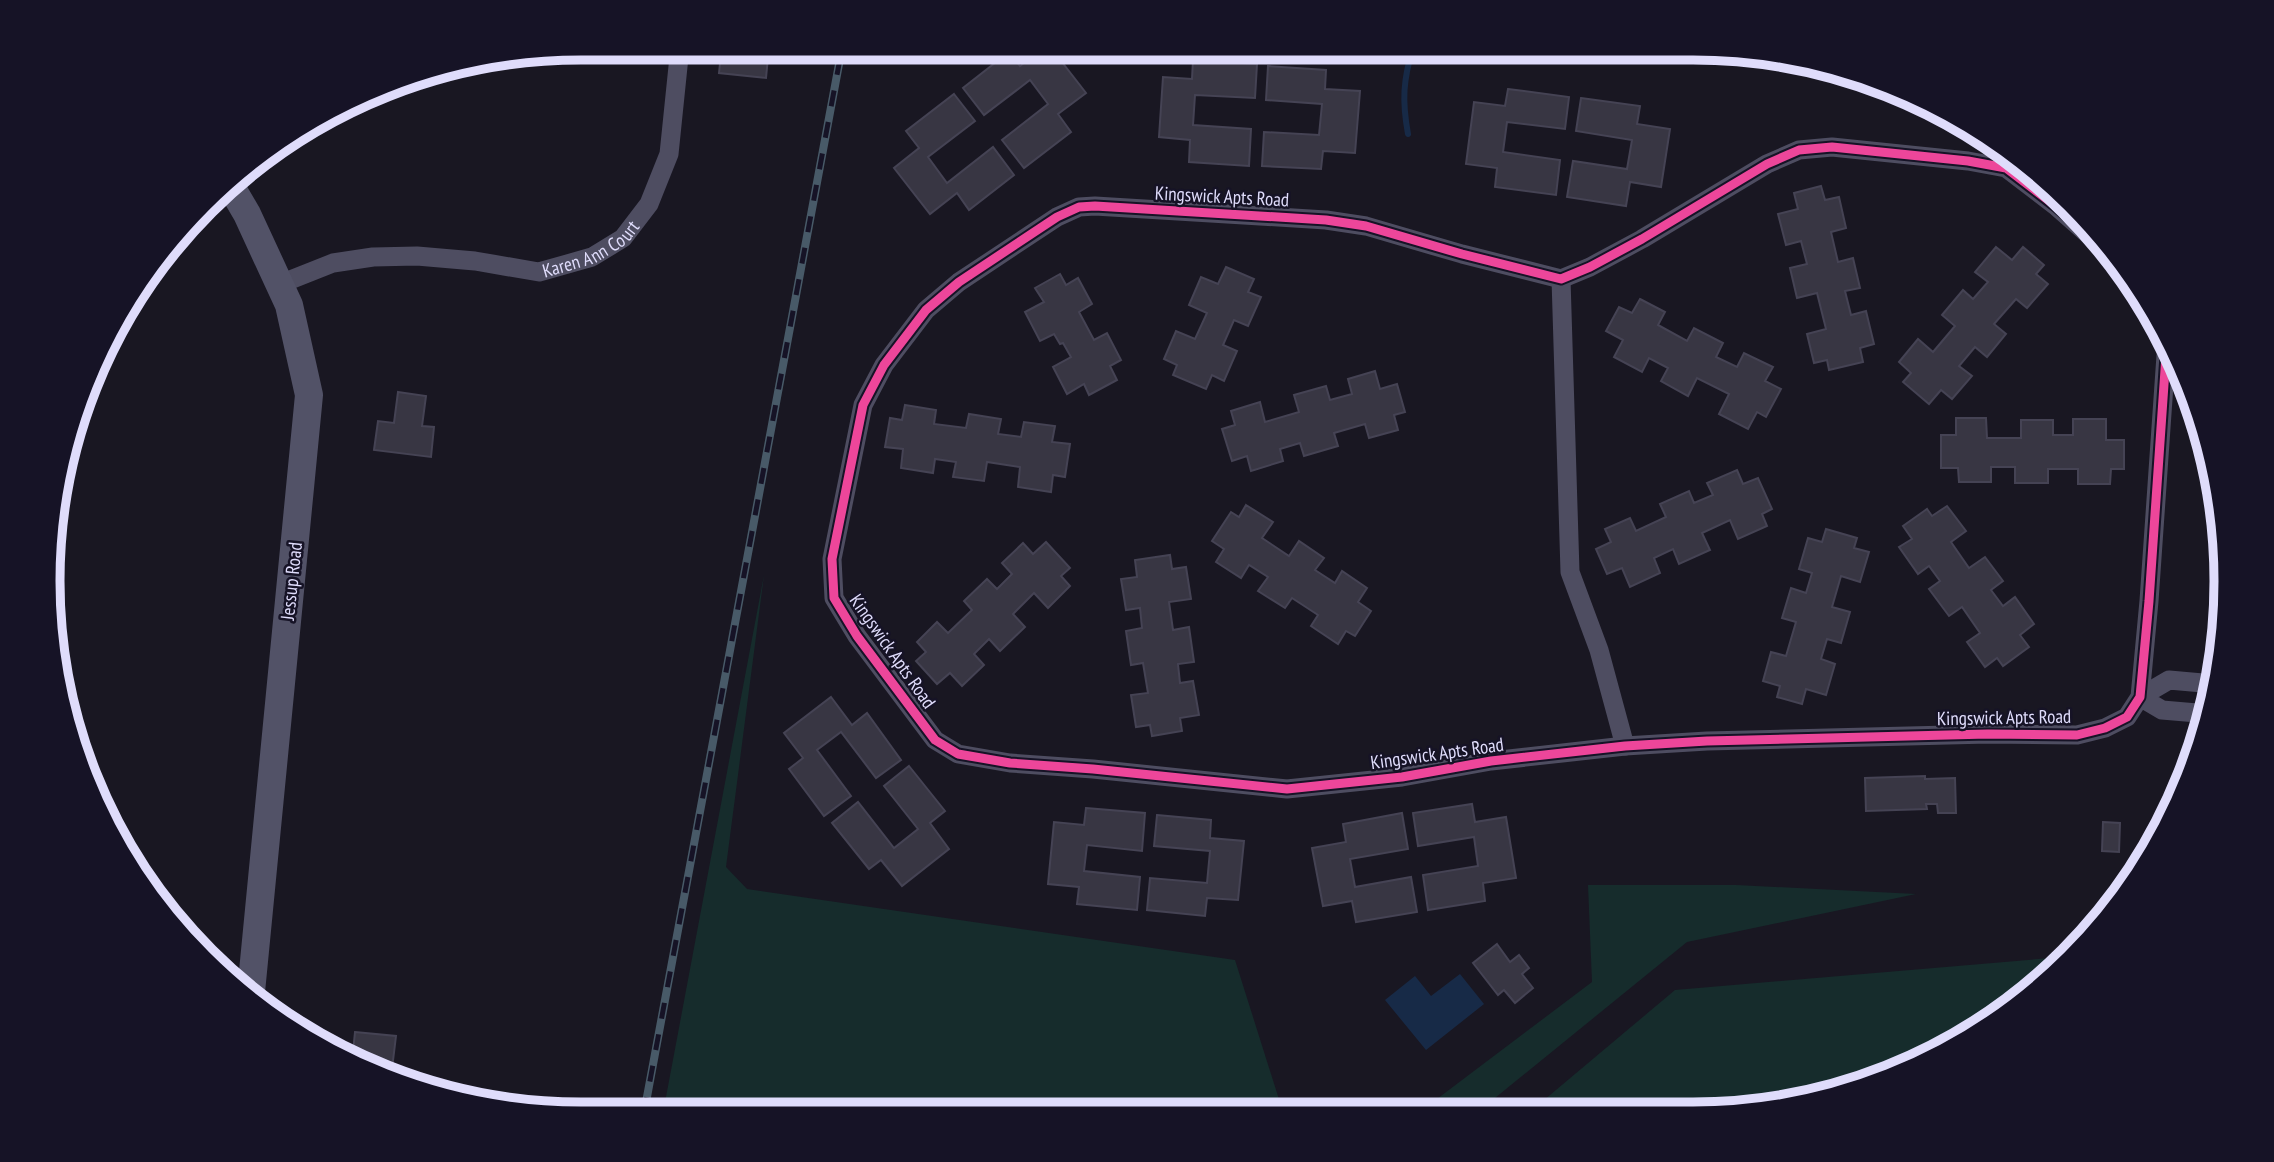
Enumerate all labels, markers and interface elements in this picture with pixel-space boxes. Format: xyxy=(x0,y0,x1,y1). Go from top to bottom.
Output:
street label: Kingswick Apts Road xyxy=(1154,181,1290,211)
street label: Karen Ann Court xyxy=(540,215,645,282)
street label: Jessup Road xyxy=(275,541,307,622)
street label: Kingswick Apts Road xyxy=(845,589,941,713)
street label: Kingswick Apts Road xyxy=(1937,704,2071,730)
street label: Kingswick Apts Road xyxy=(1369,732,1505,774)

